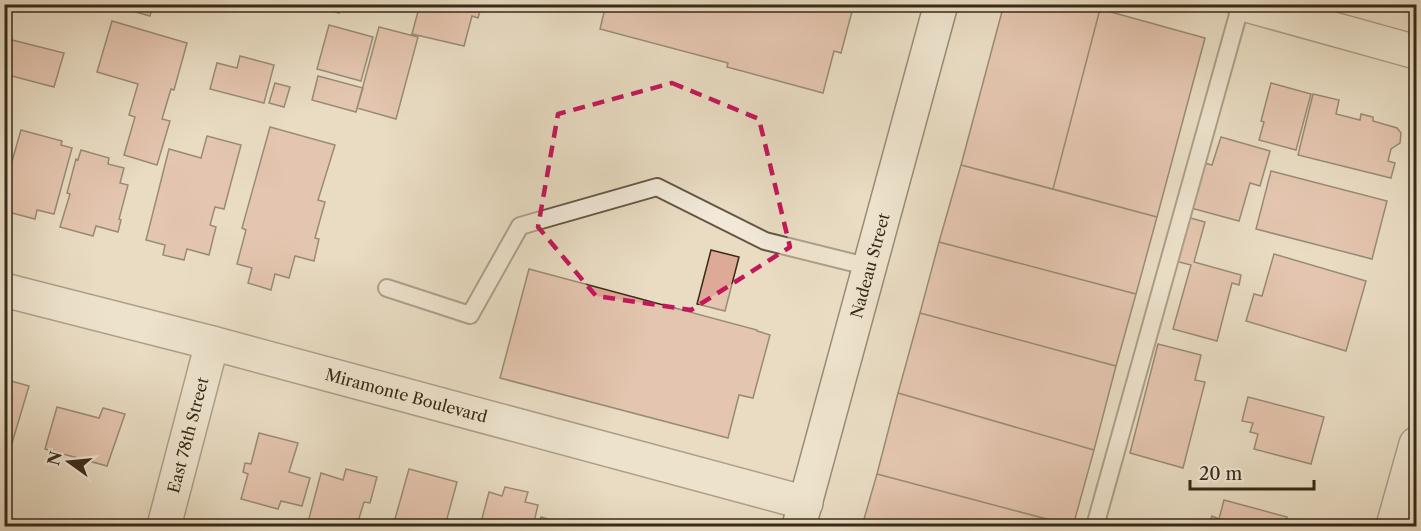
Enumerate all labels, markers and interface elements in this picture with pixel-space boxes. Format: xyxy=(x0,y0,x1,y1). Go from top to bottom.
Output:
street label: Nadeau Street xyxy=(846,210,894,320)
street label: Miramonte Boulevard xyxy=(323,364,490,427)
street label: East 78th Street xyxy=(163,375,213,495)
north arrow xyxy=(39,432,99,492)
text: N xyxy=(43,449,66,467)
scale bar xyxy=(1190,453,1314,491)
text: 20 m xyxy=(1199,463,1243,485)

